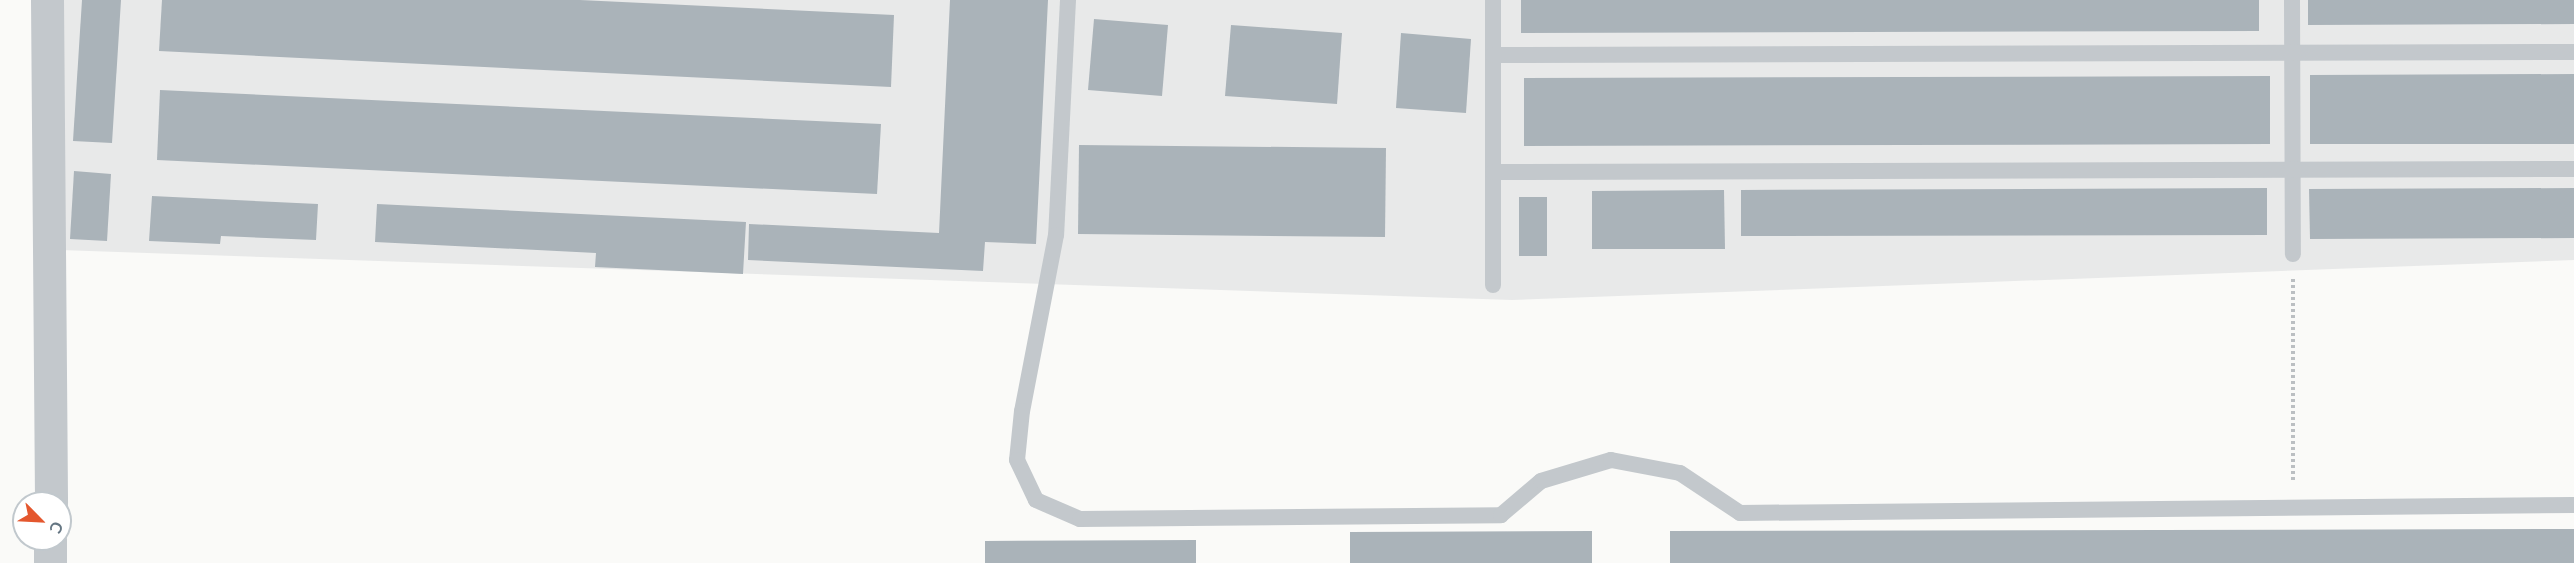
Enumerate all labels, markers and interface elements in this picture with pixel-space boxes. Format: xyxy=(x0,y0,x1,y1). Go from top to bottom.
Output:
north arrow xyxy=(12,491,72,551)
text: С xyxy=(46,519,68,536)

